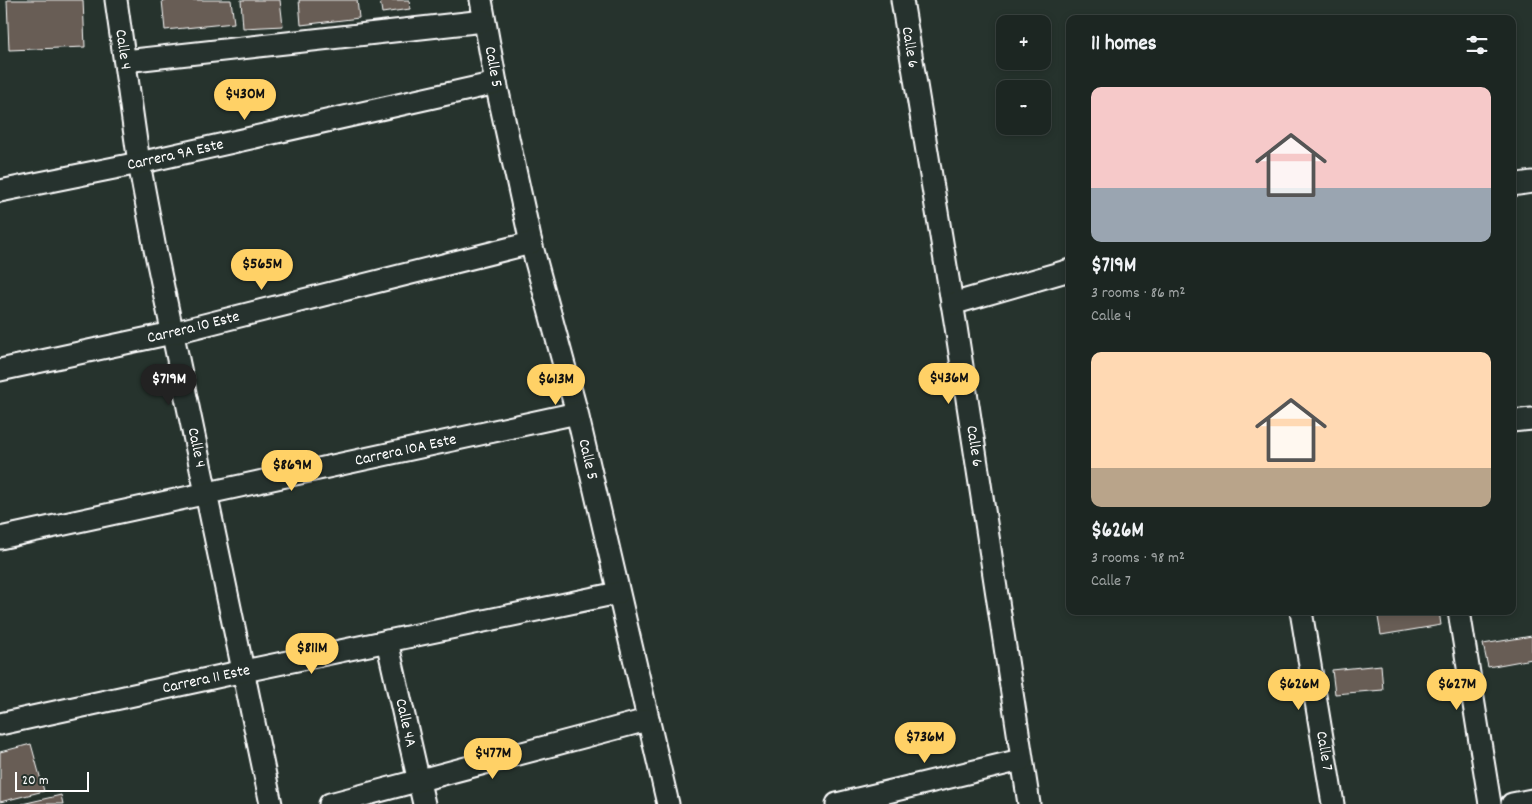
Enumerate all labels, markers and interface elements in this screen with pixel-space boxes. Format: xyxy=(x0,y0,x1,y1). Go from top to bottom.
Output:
map controls xyxy=(996,15,1051,135)
button: + xyxy=(996,15,1051,70)
street label: Calle 6 xyxy=(895,25,925,70)
street label: Calle 4 xyxy=(109,28,137,71)
text: 11 homes xyxy=(1091,30,1156,60)
icon: filters xyxy=(1463,31,1491,59)
street label: Calle 5 xyxy=(478,45,508,90)
pin: $430M xyxy=(210,78,280,121)
button: − xyxy=(996,80,1051,135)
text: $430M xyxy=(225,83,265,106)
icon: home xyxy=(1246,120,1336,210)
street label: Carrera 9A Este xyxy=(125,133,226,177)
pin: $565M xyxy=(227,248,297,291)
text: $719M xyxy=(1091,252,1136,282)
text: $565M xyxy=(242,253,282,276)
text: 3 rooms · 86 m² xyxy=(1091,282,1185,305)
street label: Carrera 10 Este xyxy=(145,305,242,350)
text: Calle 4 xyxy=(1091,305,1131,328)
pin: $436M xyxy=(914,362,984,405)
pin: $719M xyxy=(134,364,204,406)
pin: $613M xyxy=(521,364,591,406)
text: $436M xyxy=(929,367,969,390)
text: $719M xyxy=(152,368,186,391)
text: $613M xyxy=(538,368,574,391)
icon: home xyxy=(1246,385,1336,475)
street label: Calle 6 xyxy=(960,424,989,469)
street label: Calle 4 xyxy=(181,425,212,470)
street label: Carrera 10A Este xyxy=(353,428,458,472)
street label: Calle 5 xyxy=(572,437,604,482)
pin: $869M xyxy=(257,450,327,492)
text: $869M xyxy=(272,454,312,477)
text: $626M xyxy=(1091,517,1144,547)
text: 3 rooms · 98 m² xyxy=(1091,547,1185,570)
text: Calle 7 xyxy=(1091,570,1131,593)
pin: $811M xyxy=(277,632,347,675)
text: $811M xyxy=(297,637,327,660)
street label: Carrera 11 Este xyxy=(160,659,252,700)
pin: $626M xyxy=(1264,668,1334,711)
pin: $627M xyxy=(1422,668,1492,711)
text: $626M xyxy=(1279,673,1319,696)
text: $627M xyxy=(1438,673,1476,696)
street label: Calle 4A xyxy=(389,696,422,750)
pin: $736M xyxy=(890,722,960,764)
text: $736M xyxy=(906,726,944,749)
street label: Calle 7 xyxy=(1310,730,1339,773)
pin: $477M xyxy=(458,738,528,780)
text: $477M xyxy=(475,742,511,765)
scale bar xyxy=(15,769,89,792)
text: 20 m xyxy=(22,771,49,791)

